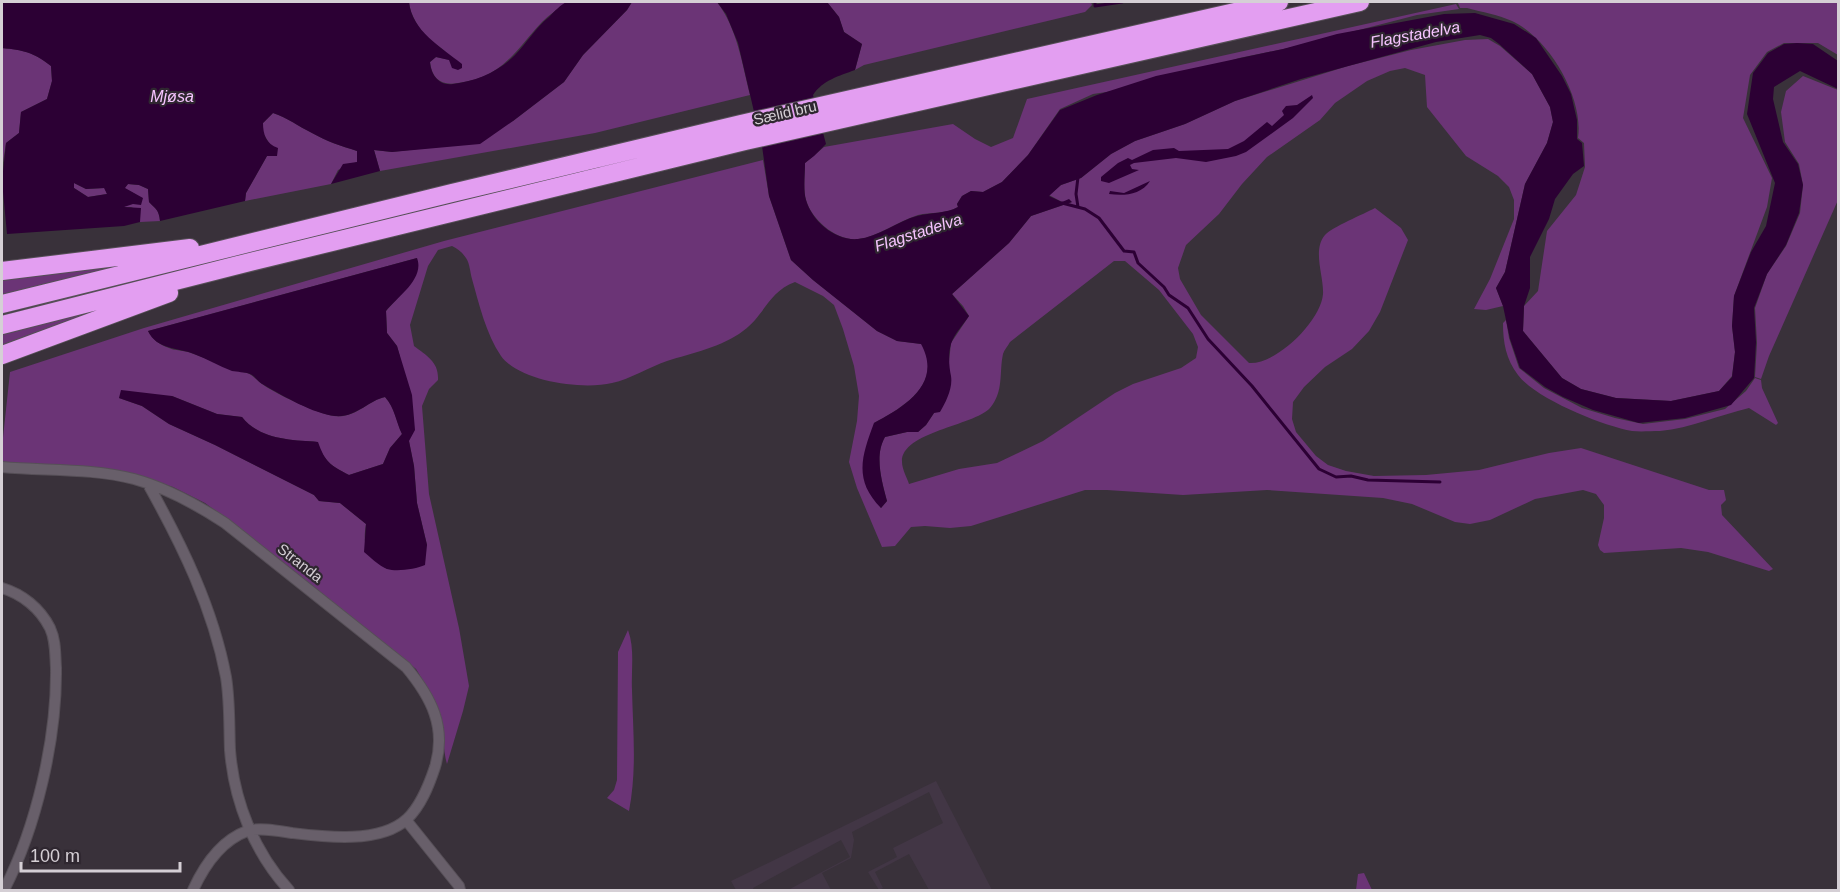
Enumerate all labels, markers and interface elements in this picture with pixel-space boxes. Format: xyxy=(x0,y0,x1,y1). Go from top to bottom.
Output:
water label: Flagstadelva xyxy=(1369,18,1461,51)
water label: Mjøsa xyxy=(150,88,194,105)
street label: Sælid bru xyxy=(752,97,818,128)
water label: Flagstadelva xyxy=(872,210,964,255)
street label: Stranda xyxy=(274,540,327,586)
scale bar xyxy=(21,835,180,873)
text: 100 m xyxy=(30,846,80,866)

